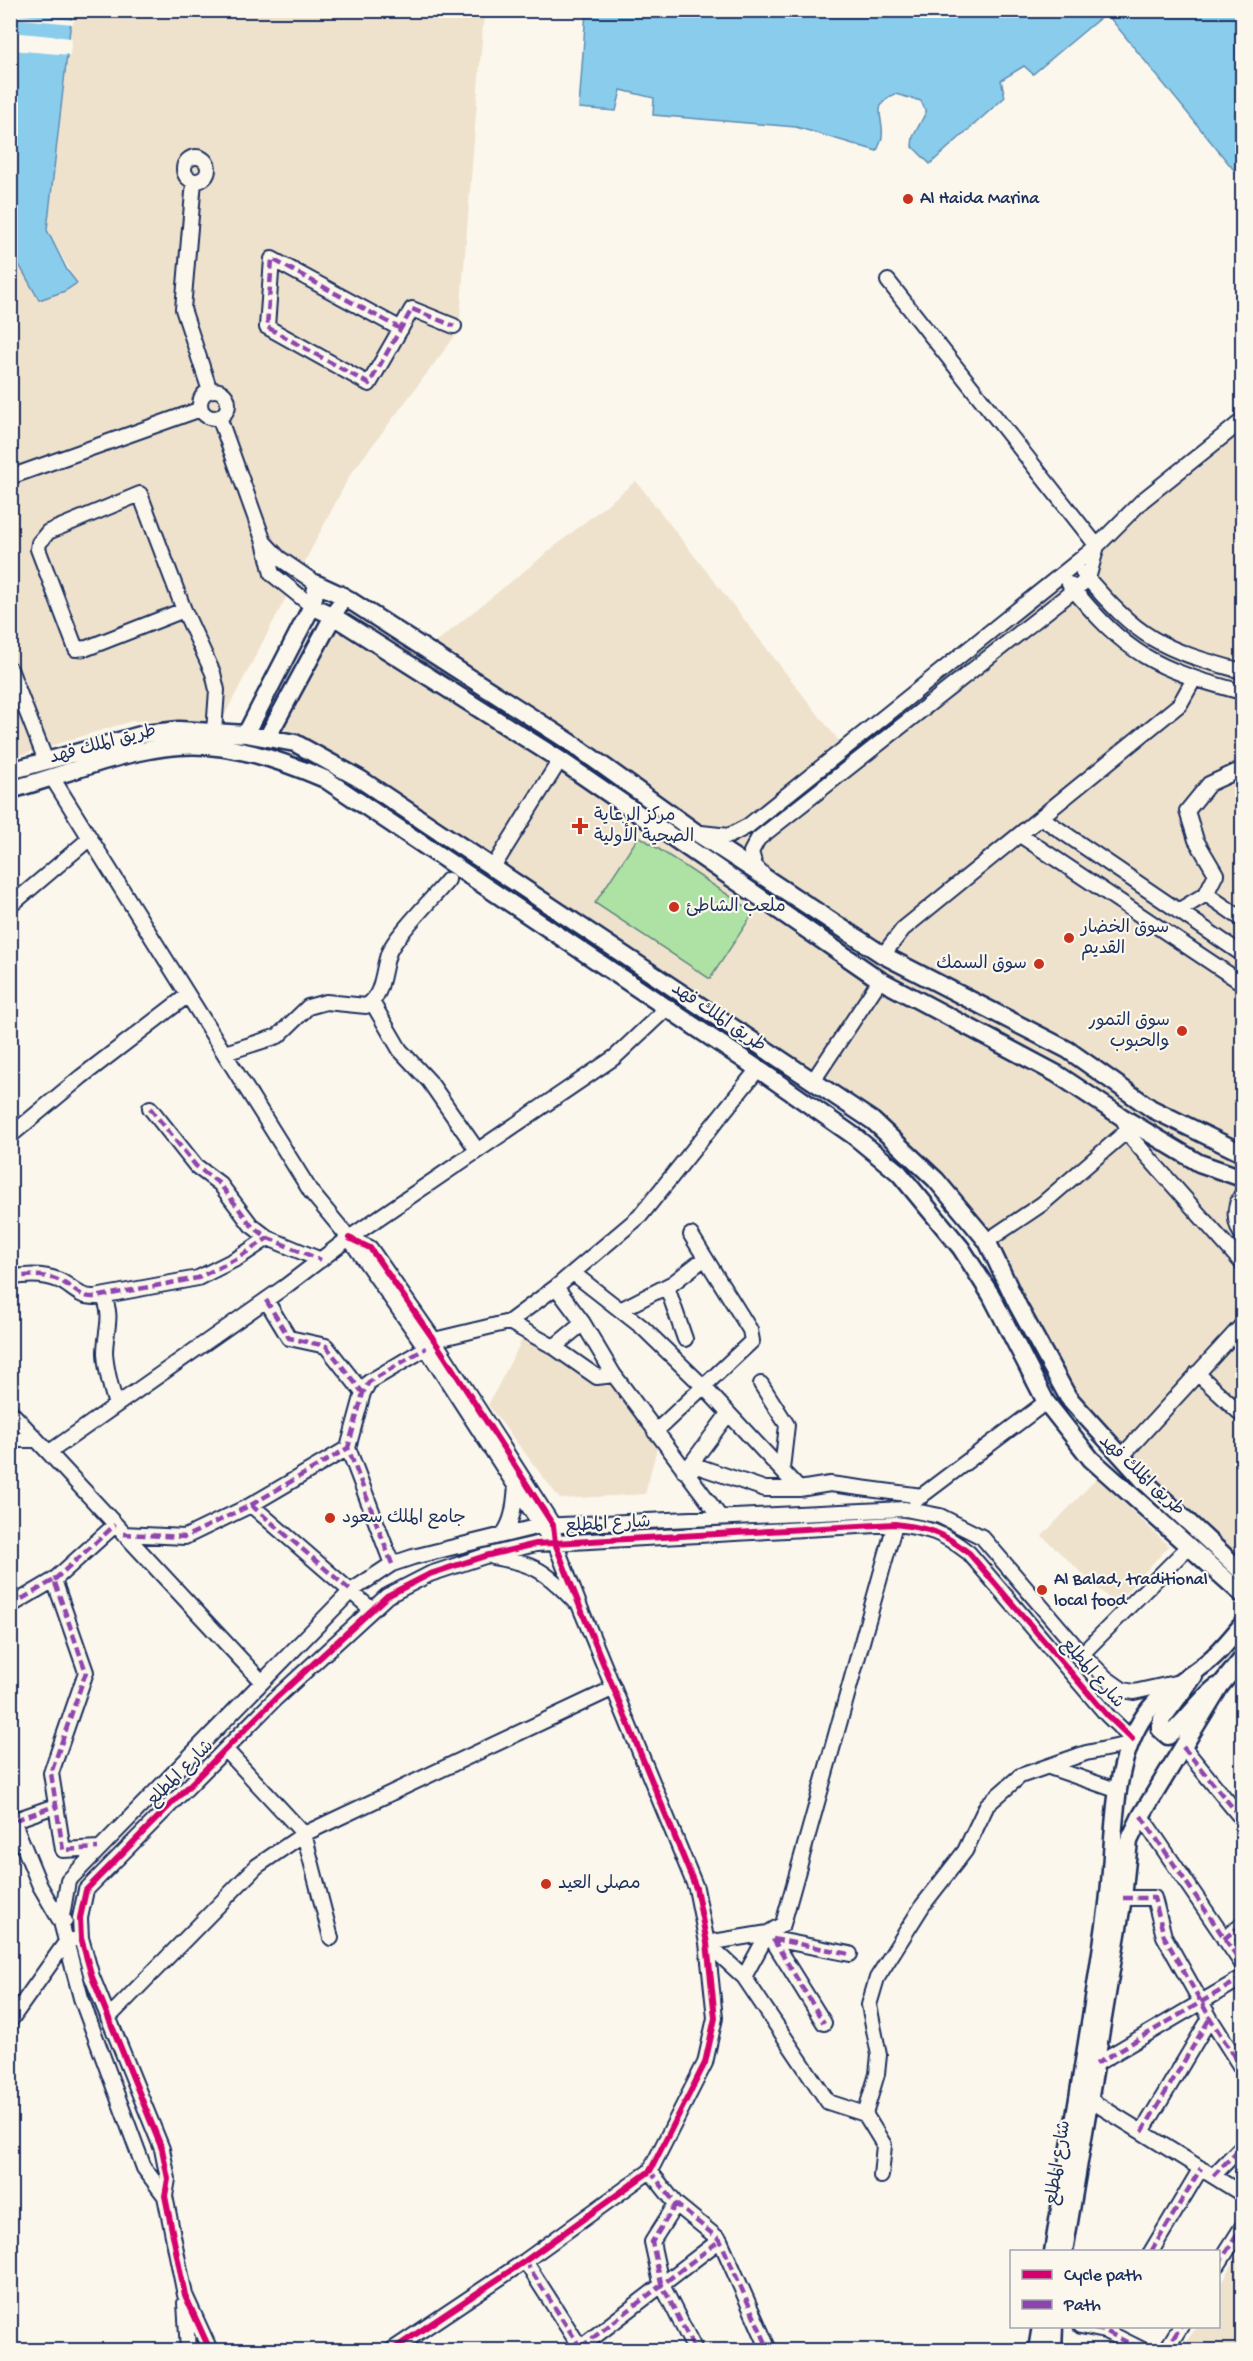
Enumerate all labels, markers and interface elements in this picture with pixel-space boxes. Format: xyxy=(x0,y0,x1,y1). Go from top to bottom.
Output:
place label: Al Haida Marina xyxy=(920,189,1040,210)
marker: Al Haida Marina xyxy=(901,192,915,206)
street label: طريق الملك فهد xyxy=(47,721,159,769)
place label: مركز الرعاية الصحية الأولية xyxy=(594,806,694,848)
marker: مركز الرعاية الصحية الأولية xyxy=(571,817,589,835)
place label: ملعب الشاطئ xyxy=(686,897,786,918)
marker: ملعب الشاطئ xyxy=(667,900,681,914)
place label: سوق الخضار القديم xyxy=(1079,918,1169,961)
marker: سوق الخضار القديم xyxy=(1062,931,1076,945)
place label: سوق السمك xyxy=(936,954,1027,975)
marker: سوق السمك xyxy=(1032,957,1046,971)
street label: طريق الملك فهد xyxy=(667,979,769,1057)
place label: سوق التمور والحبوب xyxy=(1088,1011,1170,1053)
marker: سوق التمور والحبوب xyxy=(1175,1024,1189,1038)
street label: طريق الملك فهد xyxy=(1094,1431,1188,1521)
place label: جامع الملك سعود xyxy=(342,1508,466,1529)
marker: جامع الملك سعود xyxy=(323,1511,337,1525)
street label: شارع المطلع xyxy=(565,1512,651,1538)
place label: Al Balad, traditional local food xyxy=(1054,1570,1208,1612)
marker: Al Balad, traditional local food xyxy=(1035,1583,1049,1597)
street label: شارع المطلع xyxy=(1056,1635,1128,1713)
street label: شارع المطلع xyxy=(143,1736,219,1812)
place label: مصلى العيد xyxy=(558,1874,641,1895)
marker: مصلى العيد xyxy=(539,1877,553,1891)
street label: شارع المطلع xyxy=(1042,2119,1076,2207)
legend xyxy=(1010,2250,1220,2328)
text: Cycle path xyxy=(1064,2266,1142,2287)
text: Path xyxy=(1063,2296,1101,2317)

